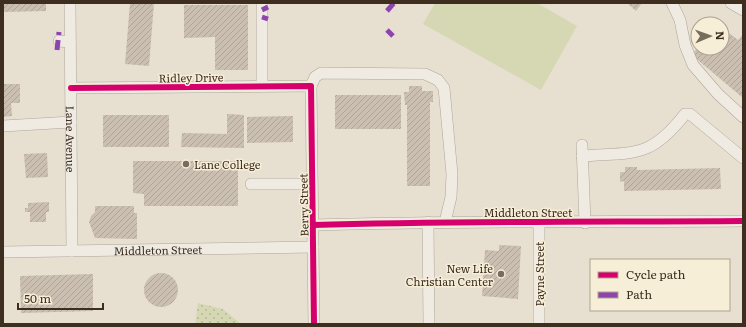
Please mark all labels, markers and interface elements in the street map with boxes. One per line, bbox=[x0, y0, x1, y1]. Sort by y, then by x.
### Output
north arrow bbox=[690, 16, 730, 56]
text: N bbox=[713, 31, 729, 41]
street label: Ridley Drive bbox=[158, 68, 224, 86]
street label: Lane Avenue bbox=[63, 106, 79, 173]
place label: Lane College bbox=[194, 156, 261, 172]
marker: Lane College bbox=[181, 159, 191, 169]
street label: Berry Street bbox=[294, 173, 312, 237]
street label: Middleton Street bbox=[484, 204, 573, 220]
street label: Middleton Street bbox=[113, 241, 203, 258]
street label: Payne Street bbox=[531, 241, 547, 306]
legend bbox=[590, 259, 730, 311]
place label: New Life Christian Center bbox=[406, 260, 494, 289]
text: Cycle path bbox=[626, 265, 686, 283]
marker: New Life Christian Center bbox=[496, 269, 506, 279]
scale bar bbox=[18, 285, 103, 311]
text: Path bbox=[626, 285, 652, 303]
text: 50 m bbox=[24, 289, 51, 307]

